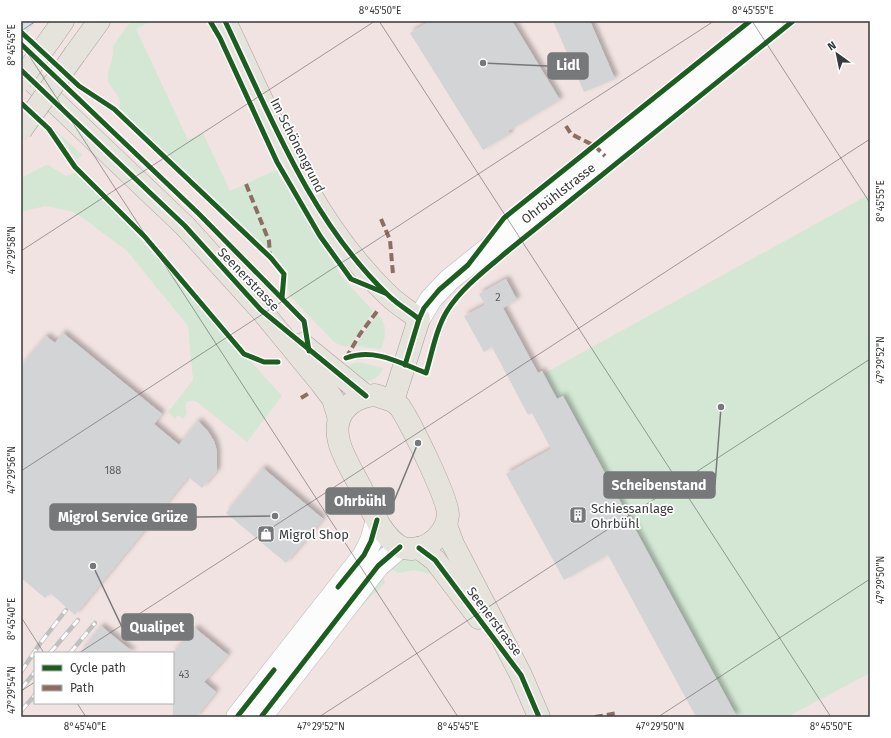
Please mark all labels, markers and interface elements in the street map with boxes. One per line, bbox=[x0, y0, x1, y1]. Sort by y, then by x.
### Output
text: 8°45'50"E bbox=[359, 5, 401, 17]
text: 8°45'55"E bbox=[732, 5, 774, 17]
text: 8°45'45"E bbox=[6, 24, 18, 66]
north arrow bbox=[817, 34, 857, 74]
text: N bbox=[825, 39, 838, 53]
callout: Lidl bbox=[548, 53, 588, 79]
text: Lidl bbox=[556, 57, 581, 74]
street label: Im Schönengrund bbox=[267, 95, 328, 195]
street label: Ohrbühlstrasse bbox=[518, 160, 598, 227]
text: 8°45'55"E bbox=[875, 180, 887, 222]
text: 47°29'58"N bbox=[6, 226, 18, 274]
street label: Seenerstrasse bbox=[215, 245, 283, 314]
house number: 2 bbox=[495, 291, 501, 304]
text: 47°29'52"N bbox=[875, 336, 887, 384]
text: 47°29'56"N bbox=[6, 446, 18, 494]
house number: 188 bbox=[105, 464, 121, 477]
callout: Scheibenstand bbox=[604, 472, 715, 498]
text: Scheibenstand bbox=[612, 477, 706, 494]
callout: Ohrbühl bbox=[326, 488, 394, 514]
text: Ohrbühl bbox=[334, 493, 387, 510]
place label: Schiessanlage Ohrbühl bbox=[591, 501, 674, 531]
callout: Migrol Service Grüze bbox=[50, 504, 196, 530]
building icon: Schiessanlage Ohrbühl bbox=[568, 505, 588, 525]
text: Migrol Service Grüze bbox=[58, 509, 188, 526]
shop icon: Migrol Shop bbox=[256, 524, 276, 544]
place label: Migrol Shop bbox=[279, 527, 349, 542]
text: 47°29'50"N bbox=[875, 556, 887, 604]
street label: Seenerstrasse bbox=[464, 584, 525, 659]
text: 8°45'40"E bbox=[6, 598, 18, 640]
callout: Qualipet bbox=[122, 614, 193, 640]
text: Qualipet bbox=[130, 619, 185, 636]
legend bbox=[34, 652, 174, 704]
text: Cycle path bbox=[70, 661, 126, 675]
text: 47°29'54"N bbox=[6, 666, 18, 714]
house number: 43 bbox=[178, 668, 190, 681]
text: Path bbox=[70, 681, 94, 695]
text: 8°45'40"E bbox=[64, 721, 106, 733]
text: 47°29'52"N bbox=[297, 721, 345, 733]
text: 8°45'45"E bbox=[437, 721, 479, 733]
text: 47°29'50"N bbox=[636, 721, 684, 733]
text: 8°45'50"E bbox=[810, 721, 852, 733]

